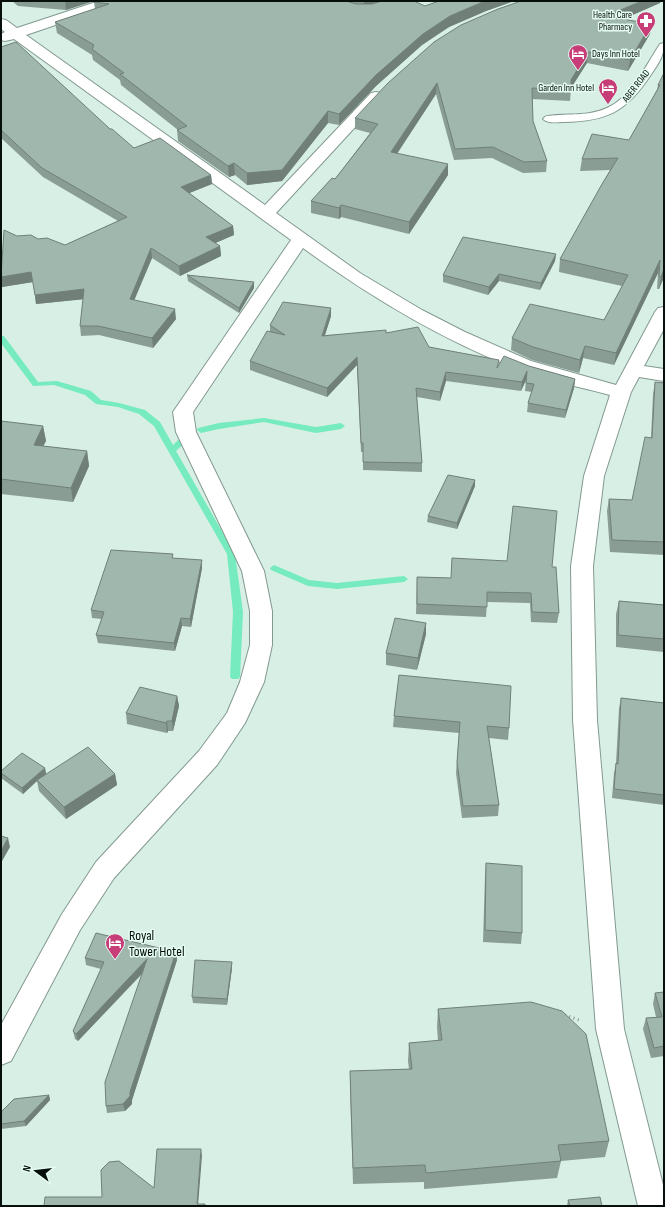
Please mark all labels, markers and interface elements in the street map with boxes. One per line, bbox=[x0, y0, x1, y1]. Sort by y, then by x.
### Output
place label: Health Care Pharmacy bbox=[593, 9, 632, 33]
pharmacy icon: Health Care Pharmacy bbox=[635, 10, 657, 38]
hotel icon: Days Inn Hotel bbox=[567, 43, 589, 71]
place label: Days Inn Hotel bbox=[592, 48, 640, 60]
street label: ABER ROAD bbox=[619, 67, 652, 105]
hotel icon: Garden Inn Hotel bbox=[597, 77, 619, 105]
place label: Garden Inn Hotel bbox=[538, 82, 594, 94]
place label: Royal Tower Hotel bbox=[129, 927, 185, 960]
hotel icon: Royal Tower Hotel bbox=[104, 932, 126, 960]
north arrow bbox=[16, 1151, 56, 1191]
text: N bbox=[20, 1164, 34, 1173]

